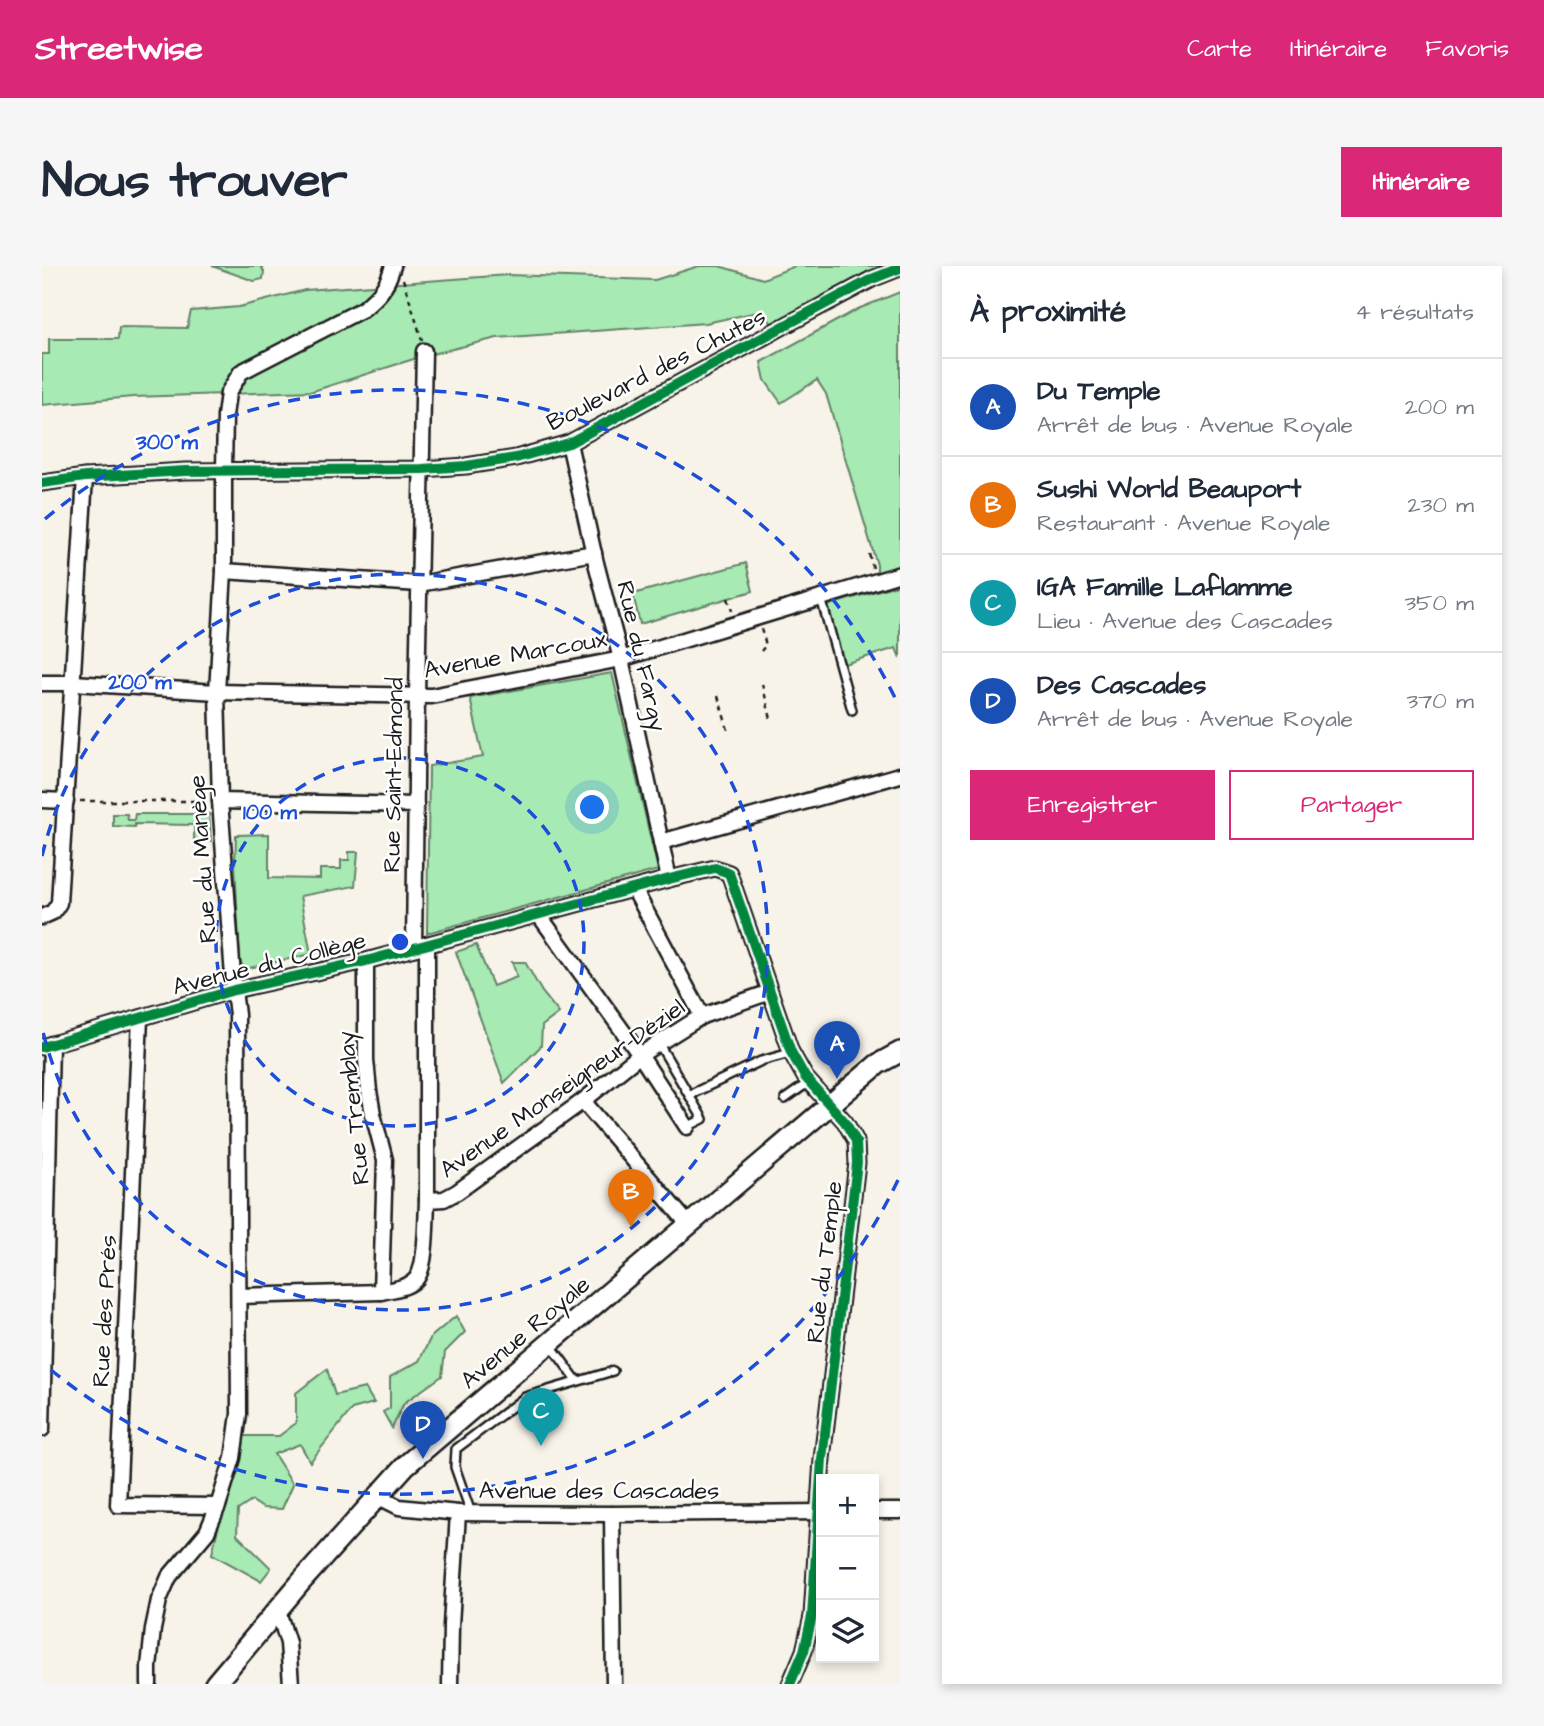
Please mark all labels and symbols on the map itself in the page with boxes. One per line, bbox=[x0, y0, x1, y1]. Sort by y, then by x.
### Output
street label: Boulevard des Chutes bbox=[541, 300, 772, 440]
text: 300 m bbox=[135, 428, 199, 457]
street label: Rue du Fargy bbox=[606, 578, 675, 735]
street label: Avenue Marcoux bbox=[421, 622, 610, 688]
text: 200 m bbox=[107, 668, 172, 697]
street label: Rue Saint-Edmond bbox=[375, 677, 413, 873]
street label: Rue du Manège bbox=[180, 774, 227, 944]
your location bbox=[575, 790, 609, 824]
text: 100 m bbox=[243, 798, 298, 827]
street label: Avenue du Collège bbox=[169, 924, 370, 1005]
centre of rings bbox=[388, 930, 412, 954]
street label: Avenue Monseigneur-Déziel bbox=[433, 991, 693, 1187]
pin: A bbox=[814, 1021, 860, 1079]
street label: Rue Tremblay bbox=[329, 1029, 380, 1186]
pin: B bbox=[608, 1169, 654, 1227]
street label: Rue du Temple bbox=[798, 1179, 852, 1345]
street label: Rue des Prés bbox=[84, 1234, 126, 1388]
street label: Avenue Royale bbox=[453, 1268, 599, 1398]
pin: C bbox=[518, 1388, 564, 1446]
pin: D bbox=[400, 1401, 446, 1459]
street label: Avenue des Cascades bbox=[479, 1474, 719, 1508]

